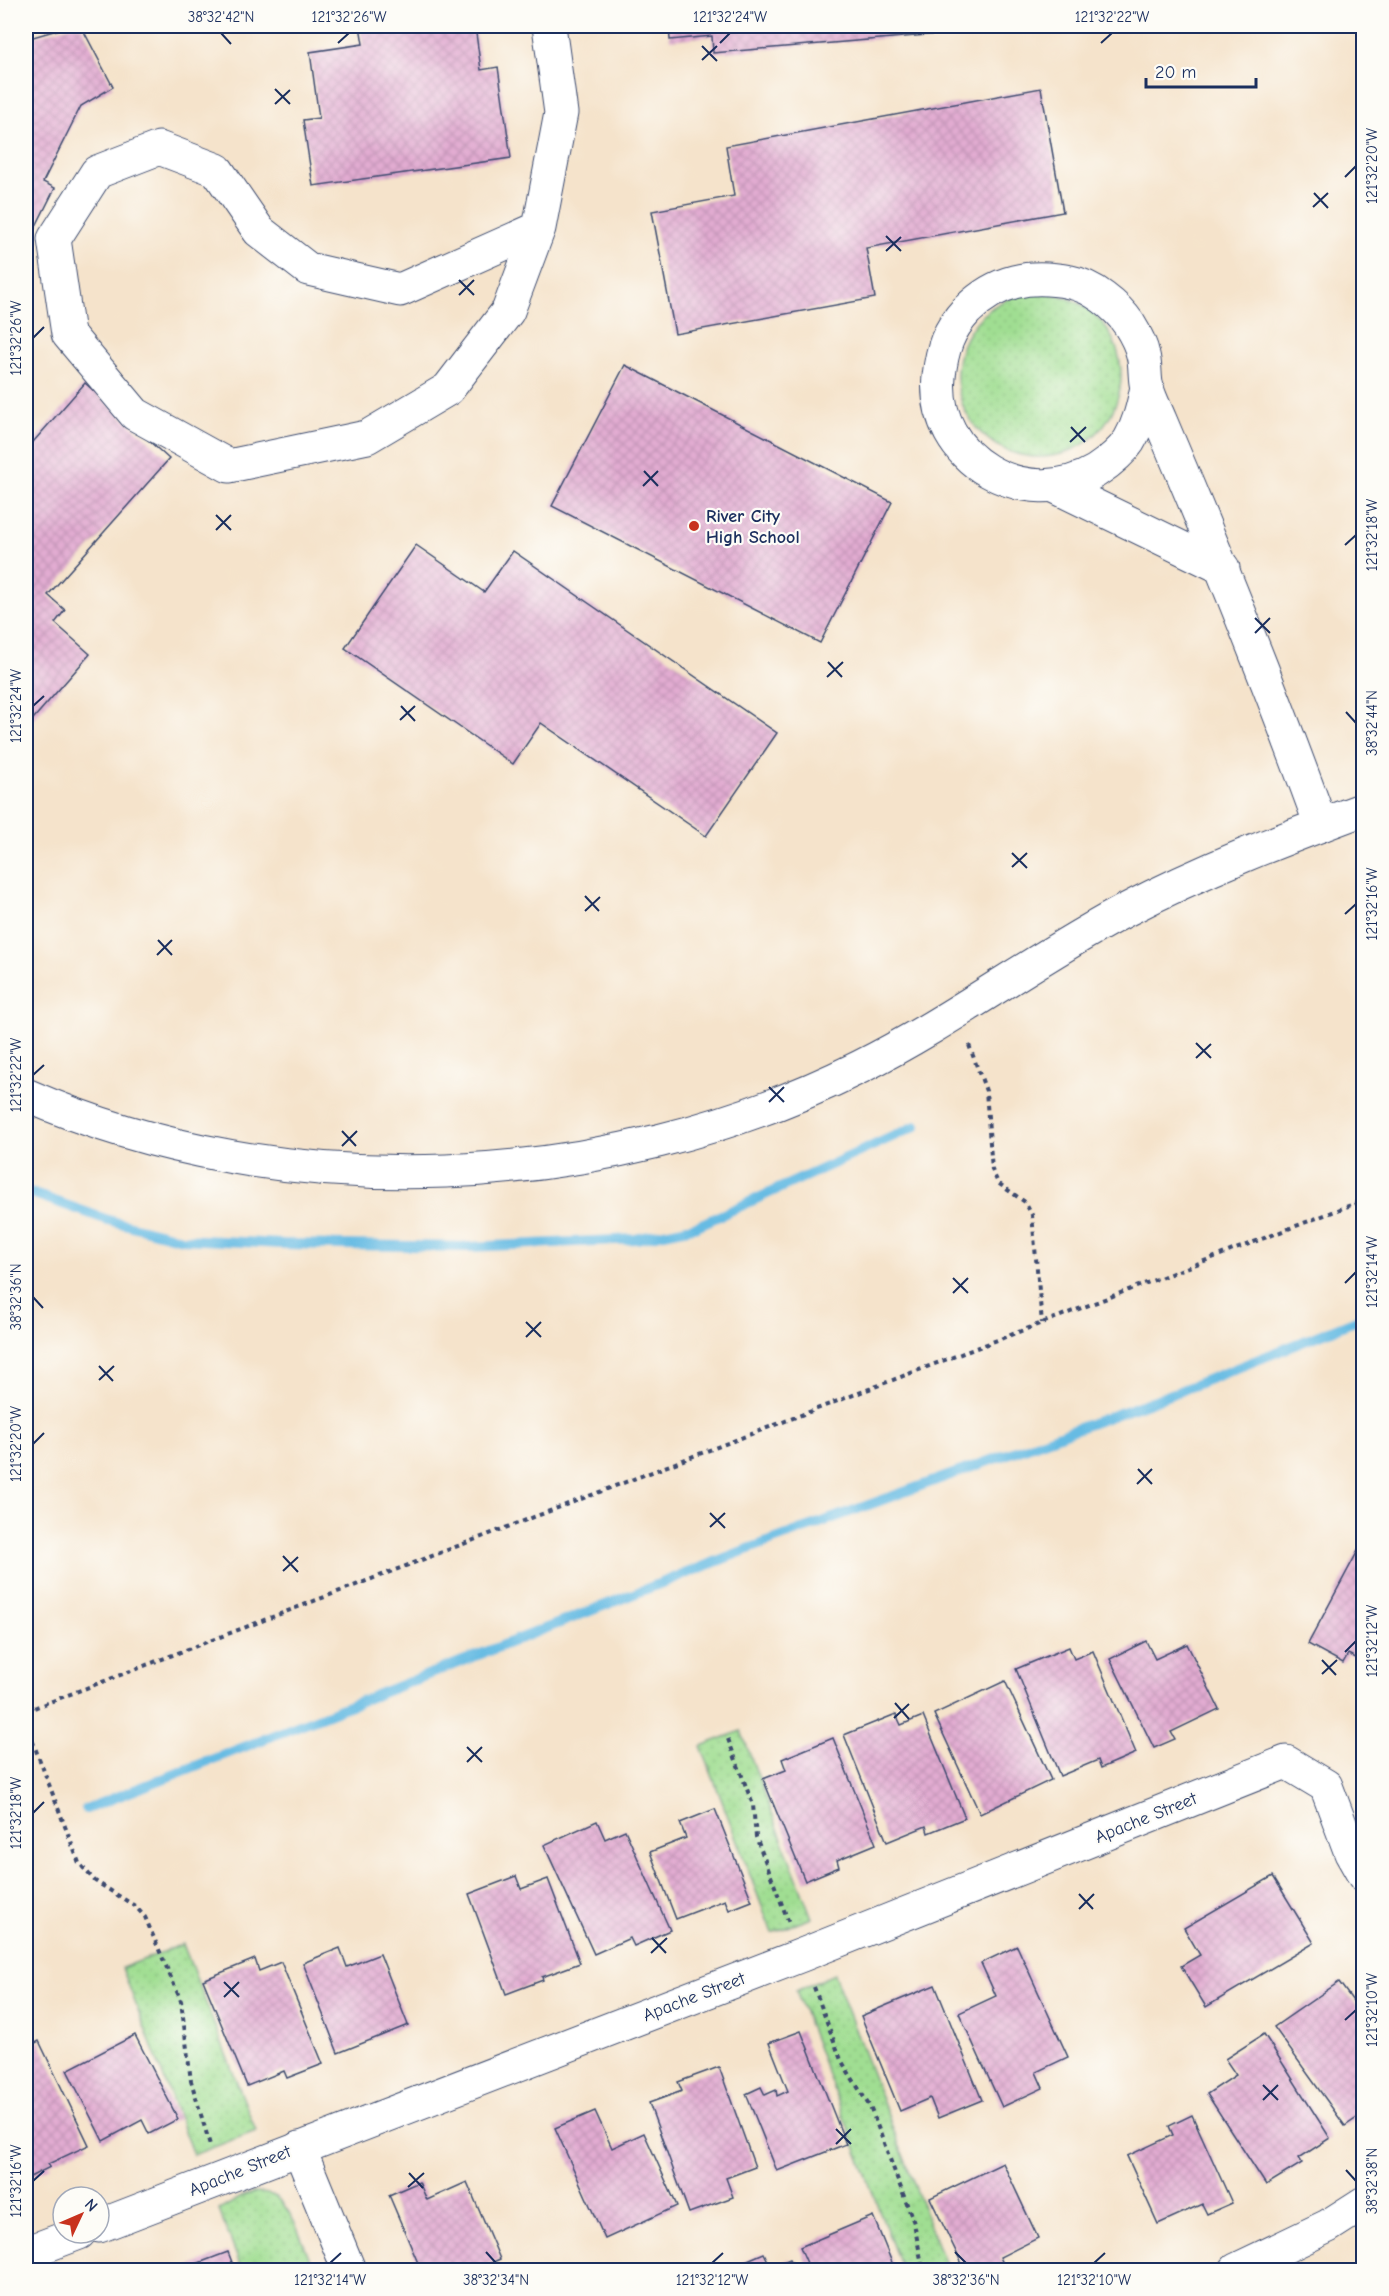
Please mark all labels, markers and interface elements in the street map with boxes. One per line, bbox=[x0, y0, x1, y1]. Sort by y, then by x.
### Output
text: 38°32'42"N bbox=[188, 8, 254, 26]
text: 121°32'26"W bbox=[312, 8, 386, 26]
text: 121°32'24"W bbox=[693, 8, 767, 26]
text: 121°32'22"W bbox=[1075, 8, 1149, 26]
scale bar bbox=[1146, 51, 1256, 89]
text: 20 m bbox=[1155, 62, 1196, 83]
text: 121°32'20"W bbox=[1363, 128, 1381, 204]
text: 121°32'26"W bbox=[7, 301, 25, 375]
text: 121°32'18"W bbox=[1363, 499, 1381, 571]
place label: River City High School bbox=[706, 506, 800, 548]
marker: River City High School bbox=[687, 519, 701, 533]
text: 121°32'24"W bbox=[7, 669, 25, 743]
text: 38°32'44"N bbox=[1363, 690, 1381, 756]
text: 121°32'16"W bbox=[1363, 867, 1381, 941]
text: 121°32'22"W bbox=[7, 1038, 25, 1112]
text: 121°32'14"W bbox=[1363, 1236, 1381, 1308]
text: 38°32'36"N bbox=[7, 1263, 25, 1331]
text: 121°32'20"W bbox=[7, 1406, 25, 1482]
text: 121°32'12"W bbox=[1363, 1605, 1381, 1677]
text: 121°32'18"W bbox=[7, 1777, 25, 1849]
street label: Apache Street bbox=[1092, 1788, 1201, 1848]
street label: Apache Street bbox=[640, 1968, 749, 2026]
text: 121°32'10"W bbox=[1363, 1973, 1381, 2047]
street label: Apache Street bbox=[186, 2141, 295, 2201]
text: 121°32'16"W bbox=[7, 2144, 25, 2218]
text: 38°32'38"N bbox=[1363, 2148, 1381, 2214]
north arrow bbox=[51, 2185, 111, 2245]
text: N bbox=[81, 2195, 101, 2215]
text: 121°32'14"W bbox=[294, 2271, 366, 2289]
text: 38°32'34"N bbox=[463, 2271, 529, 2289]
text: 121°32'12"W bbox=[676, 2271, 748, 2289]
text: 38°32'36"N bbox=[932, 2271, 1000, 2289]
text: 121°32'10"W bbox=[1057, 2271, 1131, 2289]

